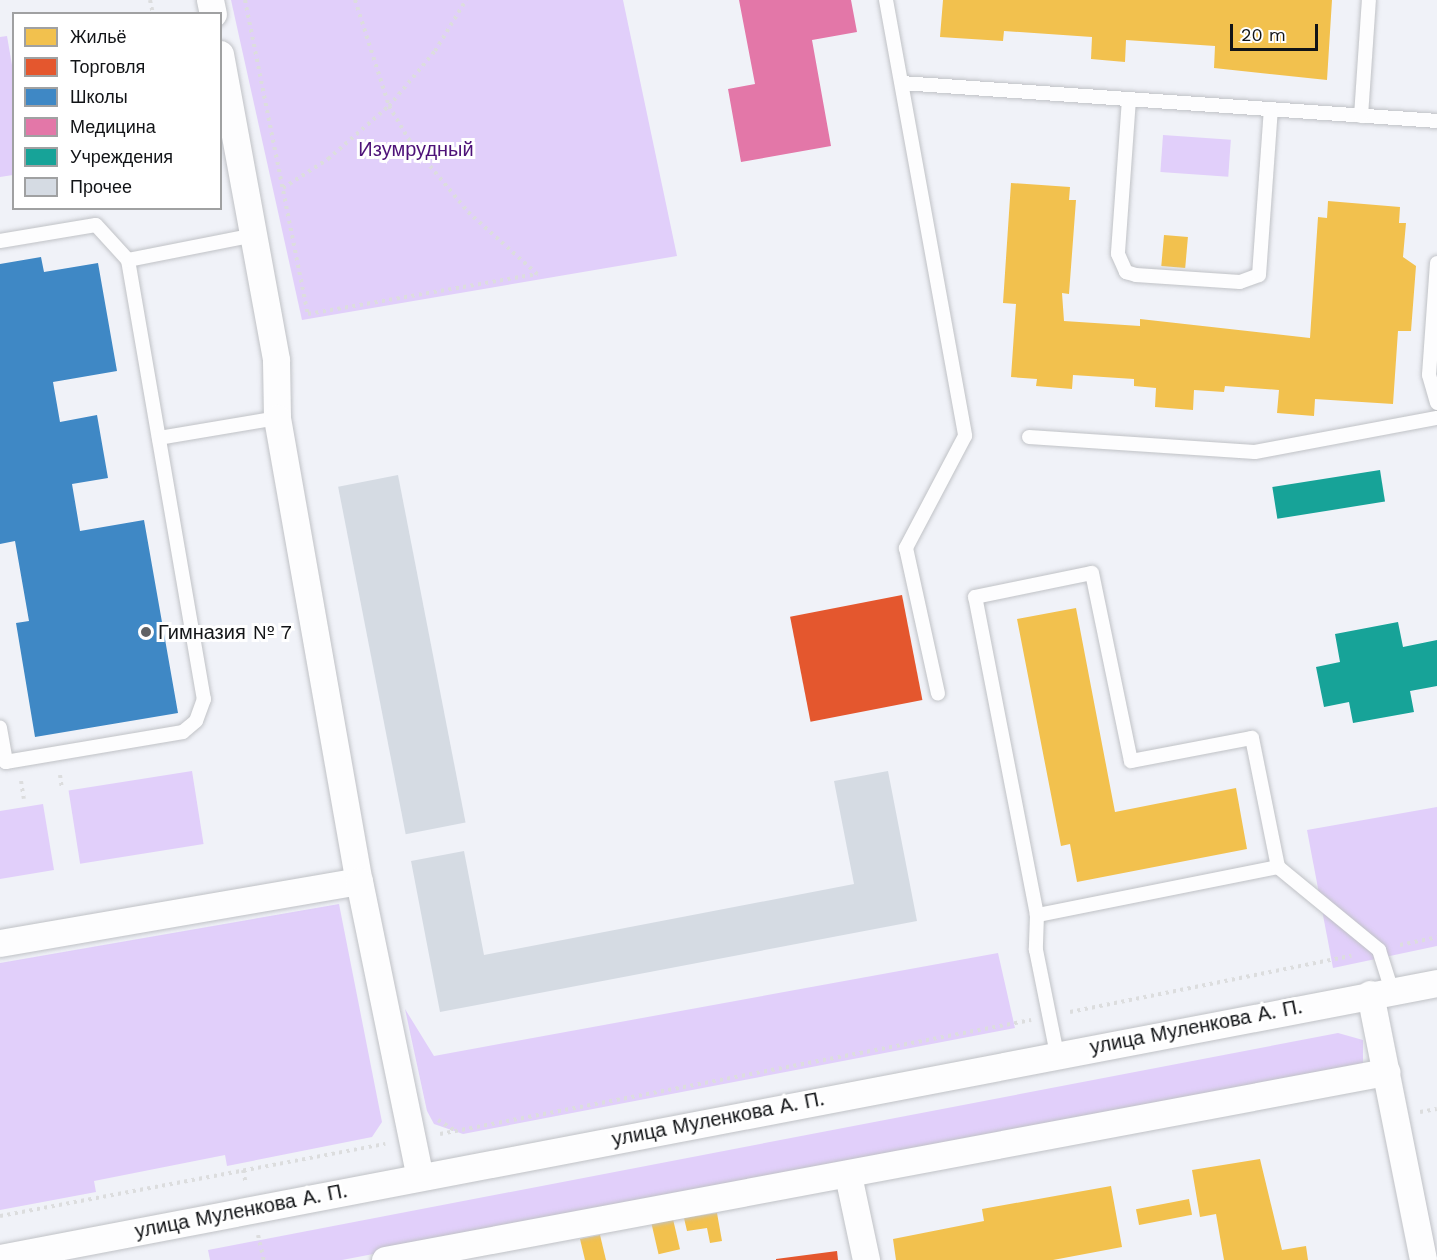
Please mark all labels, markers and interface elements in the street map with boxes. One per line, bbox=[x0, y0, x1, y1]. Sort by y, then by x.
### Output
legend bbox=[12, 12, 222, 210]
scale bar bbox=[1233, 12, 1322, 50]
text: 20 m bbox=[1241, 24, 1286, 45]
text: Жильё bbox=[70, 26, 127, 47]
text: Торговля bbox=[70, 56, 145, 77]
text: Школы bbox=[70, 86, 128, 107]
text: Медицина bbox=[70, 116, 156, 137]
park label: Изумрудный bbox=[358, 137, 474, 161]
text: Учреждения bbox=[70, 146, 173, 167]
text: Прочее bbox=[70, 176, 132, 197]
place label: Гимназия № 7 bbox=[158, 620, 292, 644]
marker: Гимназия № 7 bbox=[139, 625, 153, 639]
street label: улица Муленкова А. П. bbox=[1088, 995, 1304, 1059]
street label: улица Муленкова А. П. bbox=[610, 1087, 826, 1151]
street label: улица Муленкова А. П. bbox=[133, 1179, 349, 1243]

